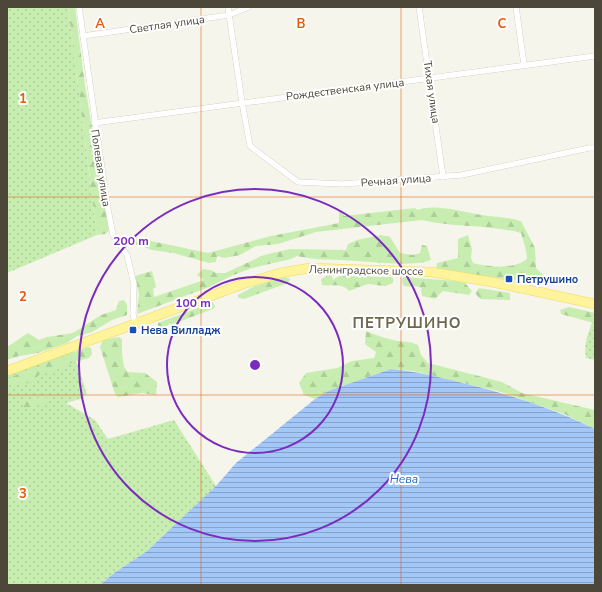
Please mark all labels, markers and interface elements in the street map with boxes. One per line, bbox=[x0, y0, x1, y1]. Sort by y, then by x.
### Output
street label: Светлая улица bbox=[128, 12, 206, 37]
text: A bbox=[95, 15, 105, 33]
text: B bbox=[297, 15, 306, 33]
text: C bbox=[498, 15, 507, 33]
street label: Тихая улица bbox=[420, 60, 443, 125]
street label: Рождественская улица bbox=[285, 75, 405, 104]
text: 1 bbox=[19, 90, 27, 108]
street label: Полевая улица bbox=[87, 128, 114, 208]
street label: Речная улица bbox=[360, 171, 432, 190]
text: 200 m bbox=[113, 233, 149, 249]
street label: Ленинградское шоссе bbox=[309, 262, 423, 279]
place label: Петрушино bbox=[517, 272, 578, 287]
marker: Петрушино bbox=[504, 274, 514, 284]
text: 2 bbox=[19, 288, 27, 306]
text: 100 m bbox=[175, 295, 211, 311]
district label: ПЕТРУШИНО bbox=[352, 313, 462, 333]
place label: Нева Вилладж bbox=[141, 323, 221, 338]
marker: Нева Вилладж bbox=[128, 325, 138, 335]
centre of rings bbox=[248, 358, 262, 372]
water label: Нева bbox=[390, 471, 418, 487]
text: 3 bbox=[19, 485, 27, 503]

